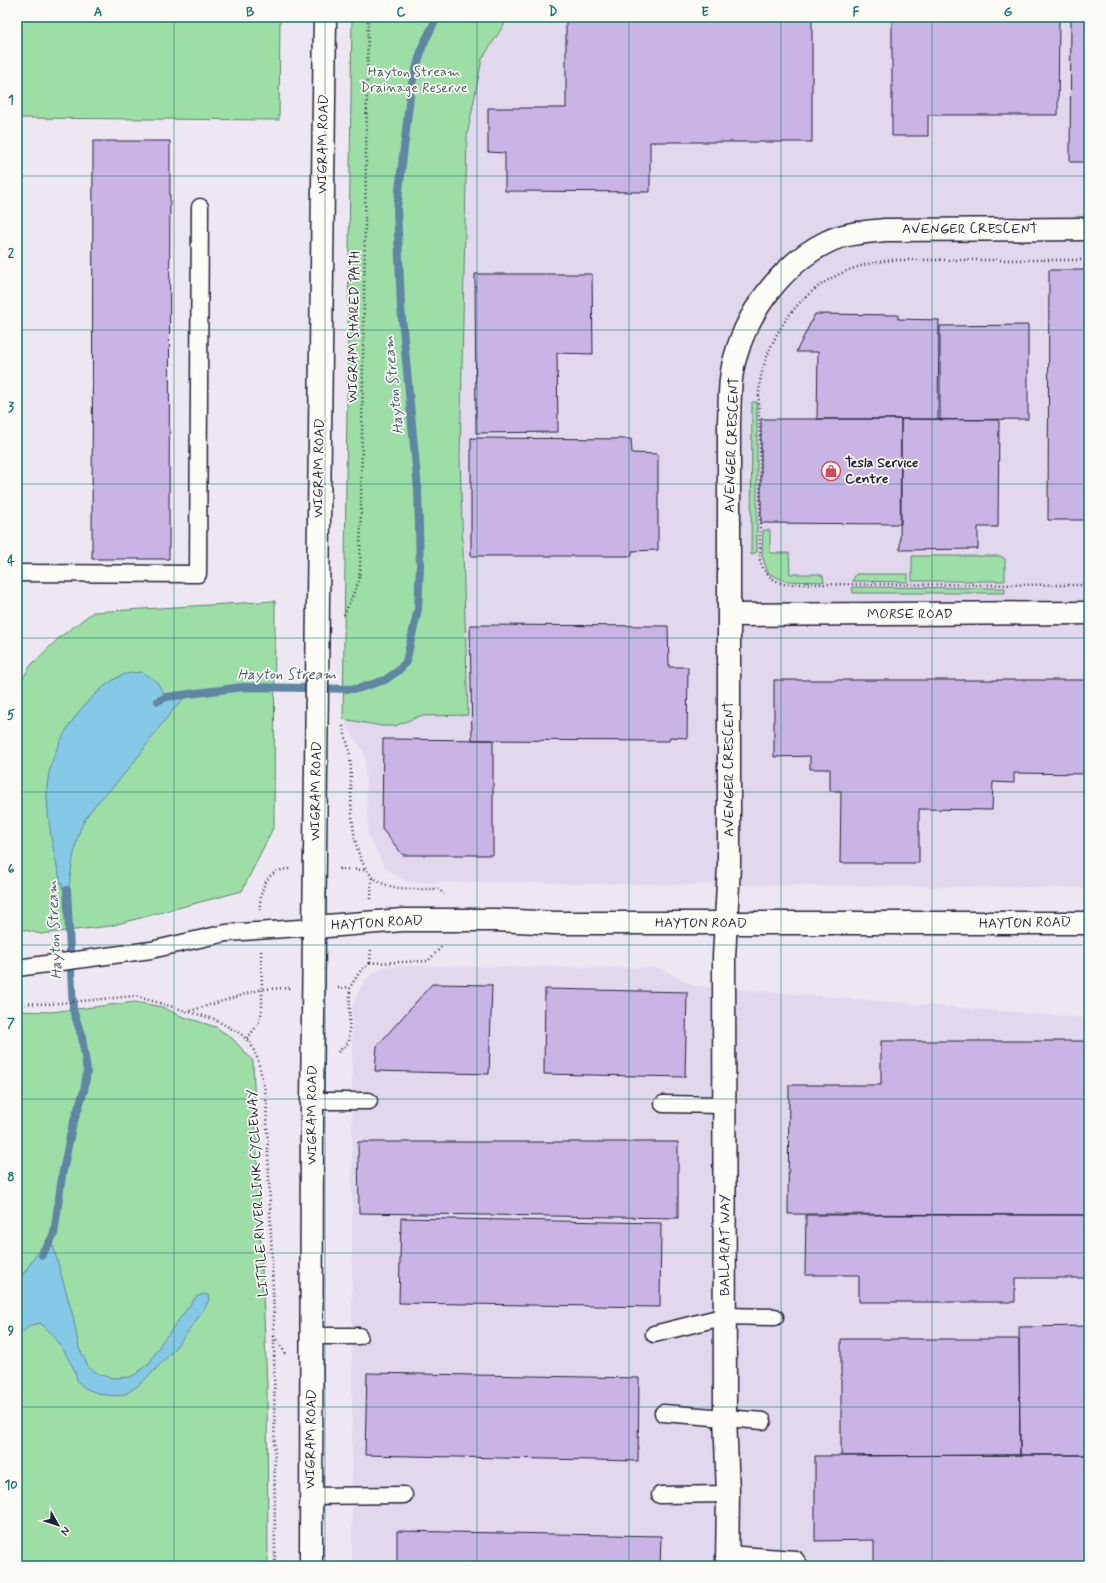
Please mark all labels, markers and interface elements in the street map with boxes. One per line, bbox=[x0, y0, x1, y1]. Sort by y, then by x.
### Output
text: A bbox=[94, 4, 102, 21]
text: B bbox=[246, 4, 255, 21]
text: C bbox=[396, 4, 406, 21]
text: D bbox=[549, 4, 558, 21]
text: E bbox=[701, 4, 709, 21]
text: F bbox=[853, 4, 860, 21]
text: G bbox=[1004, 4, 1013, 21]
park label: Hayton Stream Drainage Reserve bbox=[360, 63, 468, 97]
text: 1 bbox=[8, 92, 14, 109]
street label: WIGRAM ROAD bbox=[313, 94, 333, 194]
street label: AVENGER CRESCENT bbox=[902, 220, 1038, 238]
text: 2 bbox=[8, 245, 15, 262]
street label: WIGRAM SHARED PATH bbox=[344, 251, 364, 403]
water label: Hayton Stream bbox=[379, 335, 409, 435]
street label: AVENGER CRESCENT bbox=[721, 377, 743, 513]
text: 3 bbox=[8, 399, 14, 416]
street label: WIGRAM ROAD bbox=[309, 418, 329, 518]
place label: Tesla Service Centre bbox=[845, 454, 918, 488]
shop icon: Tesla Service Centre bbox=[820, 460, 842, 482]
text: 4 bbox=[7, 553, 15, 570]
street label: MORSE ROAD bbox=[867, 605, 953, 623]
water label: Hayton Stream bbox=[237, 665, 337, 685]
street label: AVENGER CRESCENT bbox=[720, 701, 738, 837]
text: 5 bbox=[7, 707, 15, 724]
street label: WIGRAM ROAD bbox=[306, 741, 326, 841]
text: 6 bbox=[8, 861, 15, 878]
water label: Hayton Stream bbox=[42, 880, 68, 980]
street label: HAYTON ROAD bbox=[330, 912, 424, 934]
street label: HAYTON ROAD bbox=[979, 913, 1071, 933]
street label: HAYTON ROAD bbox=[655, 914, 747, 932]
text: 7 bbox=[7, 1015, 15, 1032]
street label: WIGRAM ROAD bbox=[303, 1065, 321, 1165]
street label: LITTLE RIVER LINK CYCLEWAY bbox=[244, 1089, 272, 1297]
text: 8 bbox=[7, 1169, 15, 1186]
street label: BALLARAT WAY bbox=[716, 1194, 734, 1296]
text: 9 bbox=[8, 1323, 15, 1340]
street label: WIGRAM ROAD bbox=[301, 1389, 321, 1489]
text: 10 bbox=[4, 1477, 18, 1494]
north arrow bbox=[38, 1505, 78, 1545]
text: N bbox=[57, 1523, 73, 1538]

